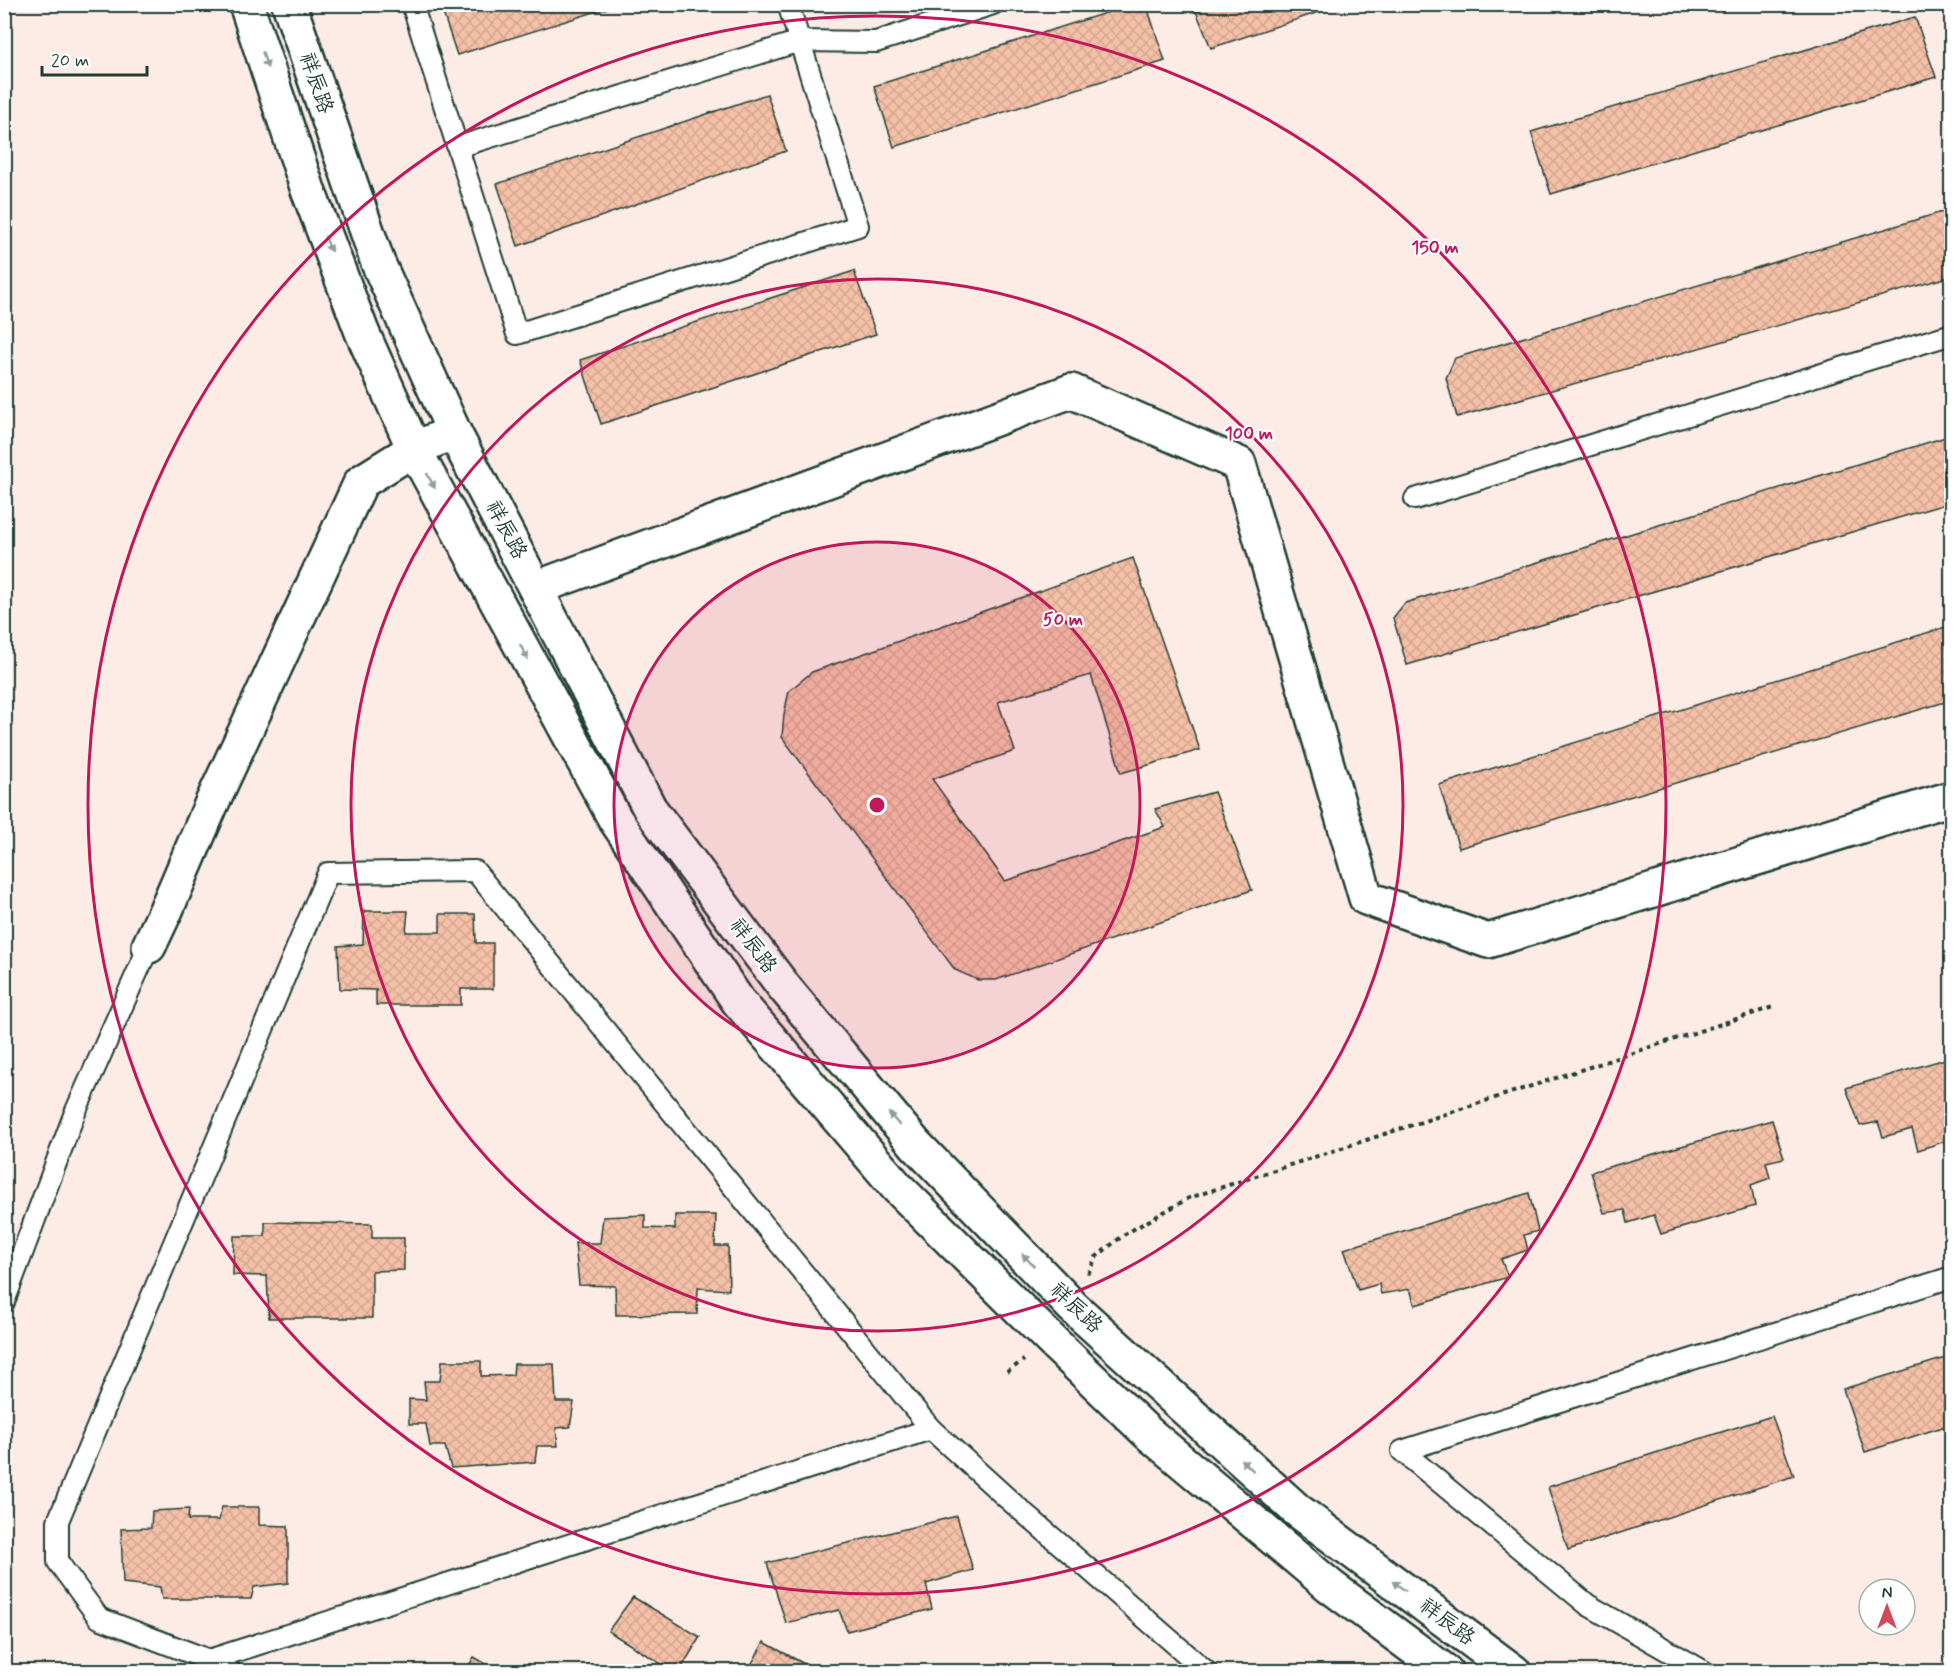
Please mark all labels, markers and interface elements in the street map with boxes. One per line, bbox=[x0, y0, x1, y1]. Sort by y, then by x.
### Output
scale bar bbox=[42, 39, 147, 77]
text: 20 m bbox=[51, 49, 89, 73]
street label: 祥辰路 bbox=[293, 49, 339, 117]
one-way arrow bbox=[260, 51, 270, 69]
one-way arrow bbox=[324, 235, 334, 253]
text: 150 m bbox=[1411, 236, 1459, 260]
text: 100 m bbox=[1225, 422, 1273, 446]
one-way arrow bbox=[426, 472, 436, 489]
street label: 祥辰路 bbox=[479, 496, 533, 564]
text: 50 m bbox=[1043, 608, 1083, 632]
one-way arrow bbox=[519, 644, 529, 661]
centre of rings bbox=[867, 795, 887, 815]
street label: 祥辰路 bbox=[723, 912, 783, 980]
one-way arrow bbox=[888, 1112, 901, 1127]
one-way arrow bbox=[1021, 1253, 1035, 1268]
street label: 祥辰路 bbox=[1044, 1276, 1108, 1340]
one-way arrow bbox=[1240, 1459, 1255, 1472]
north arrow bbox=[1857, 1577, 1917, 1637]
one-way arrow bbox=[1392, 1581, 1407, 1593]
text: N bbox=[1882, 1583, 1892, 1604]
street label: 祥辰路 bbox=[1413, 1592, 1481, 1652]

